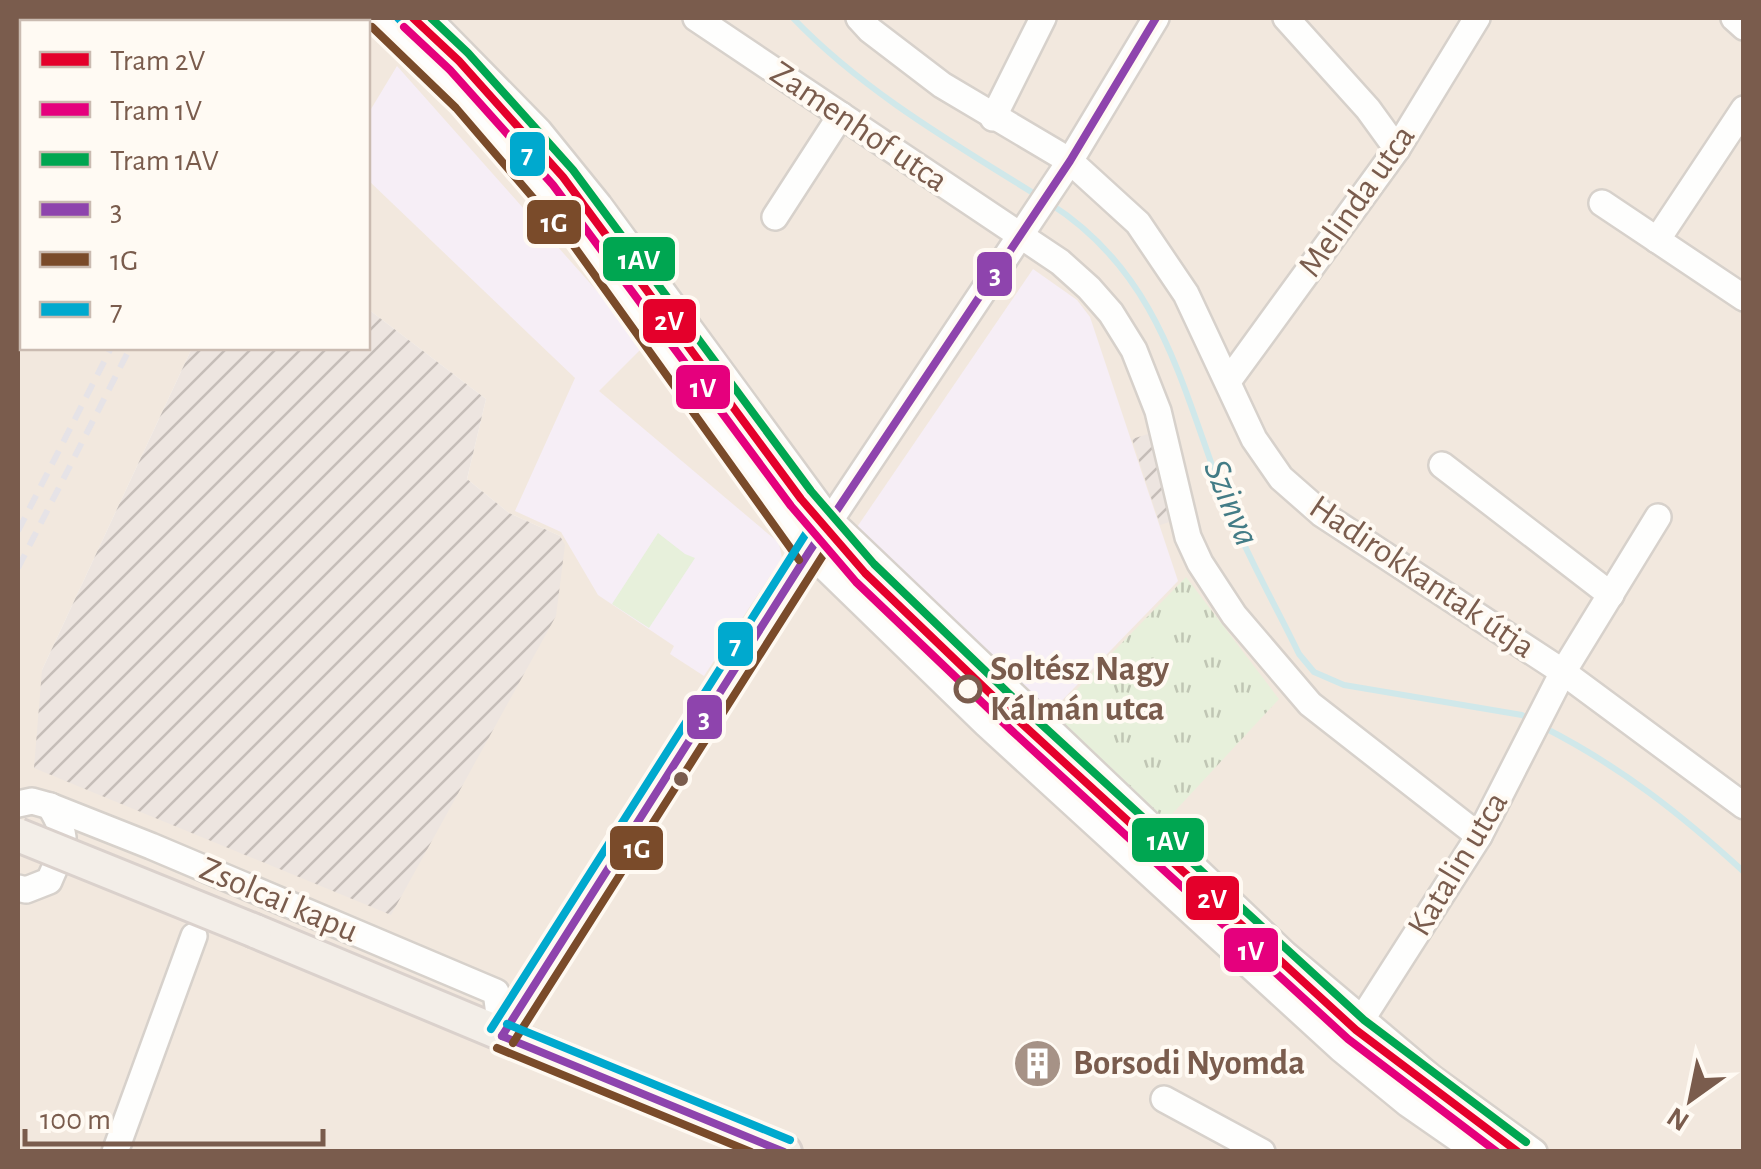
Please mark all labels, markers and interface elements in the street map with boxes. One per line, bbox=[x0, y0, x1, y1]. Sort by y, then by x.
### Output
legend bbox=[20, 20, 370, 350]
text: Tram 2V bbox=[110, 46, 205, 76]
street label: Zamenhof utca bbox=[764, 55, 954, 199]
text: Tram 1V bbox=[110, 96, 202, 126]
street label: Melinda utca bbox=[1292, 119, 1422, 283]
line badge: 7 bbox=[508, 130, 547, 178]
text: 7 bbox=[521, 141, 533, 169]
text: Tram 1AV bbox=[110, 146, 219, 176]
text: 3 bbox=[110, 196, 122, 226]
line badge: 1G bbox=[525, 198, 583, 246]
text: 1G bbox=[541, 210, 567, 238]
line badge: 1AV bbox=[601, 235, 677, 283]
text: 1G bbox=[110, 246, 138, 276]
text: 1AV bbox=[618, 247, 661, 275]
line badge: 3 bbox=[975, 250, 1014, 298]
text: 3 bbox=[989, 261, 1001, 289]
text: 7 bbox=[110, 296, 123, 326]
line badge: 2V bbox=[641, 297, 698, 345]
text: 2V bbox=[654, 308, 684, 336]
line badge: 1V bbox=[674, 363, 732, 411]
text: 1V bbox=[690, 375, 717, 403]
water label: Szinva bbox=[1196, 454, 1266, 552]
street label: Hadirokkantak útja bbox=[1303, 489, 1541, 665]
line badge: 7 bbox=[716, 620, 755, 668]
text: 7 bbox=[729, 632, 741, 660]
place label: Soltész Nagy Kálmán utca bbox=[990, 652, 1169, 727]
marker: Soltész Nagy Kálmán utca bbox=[955, 676, 981, 702]
line badge: 3 bbox=[685, 693, 724, 741]
text: 3 bbox=[698, 705, 710, 733]
unlabelled marker bbox=[671, 769, 691, 789]
street label: Katalin utca bbox=[1402, 786, 1514, 942]
line badge: 1AV bbox=[1130, 816, 1206, 864]
line badge: 1G bbox=[608, 824, 665, 872]
text: 1AV bbox=[1147, 828, 1190, 856]
text: 1G bbox=[624, 836, 650, 864]
street label: Zsolcai kapu bbox=[195, 851, 363, 949]
line badge: 2V bbox=[1184, 874, 1241, 922]
text: 2V bbox=[1197, 886, 1227, 914]
line badge: 1V bbox=[1222, 926, 1280, 974]
text: 1V bbox=[1238, 938, 1265, 966]
building icon: Borsodi Nyomda bbox=[1012, 1037, 1064, 1089]
place label: Borsodi Nyomda bbox=[1073, 1046, 1305, 1081]
north arrow bbox=[1641, 1049, 1741, 1149]
scale bar bbox=[25, 1084, 322, 1146]
text: N bbox=[1663, 1101, 1694, 1135]
text: 100 m bbox=[40, 1105, 111, 1135]

